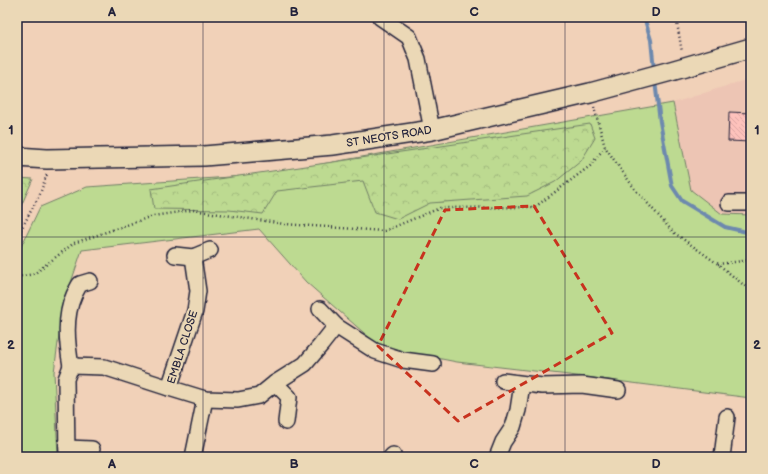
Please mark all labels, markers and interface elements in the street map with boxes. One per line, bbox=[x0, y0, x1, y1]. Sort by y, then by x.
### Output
text: A bbox=[107, 4, 116, 20]
text: B bbox=[289, 4, 299, 20]
text: C bbox=[469, 4, 479, 20]
text: D bbox=[651, 4, 661, 20]
text: 1 bbox=[8, 122, 14, 138]
text: 1 bbox=[754, 122, 760, 138]
street label: ST NEOTS ROAD bbox=[346, 123, 433, 150]
street label: EMBLA CLOSE bbox=[164, 309, 200, 385]
text: 2 bbox=[7, 337, 15, 353]
text: 2 bbox=[753, 337, 761, 353]
text: A bbox=[107, 456, 116, 472]
text: B bbox=[289, 456, 299, 472]
text: C bbox=[469, 456, 479, 472]
text: D bbox=[651, 456, 661, 472]

